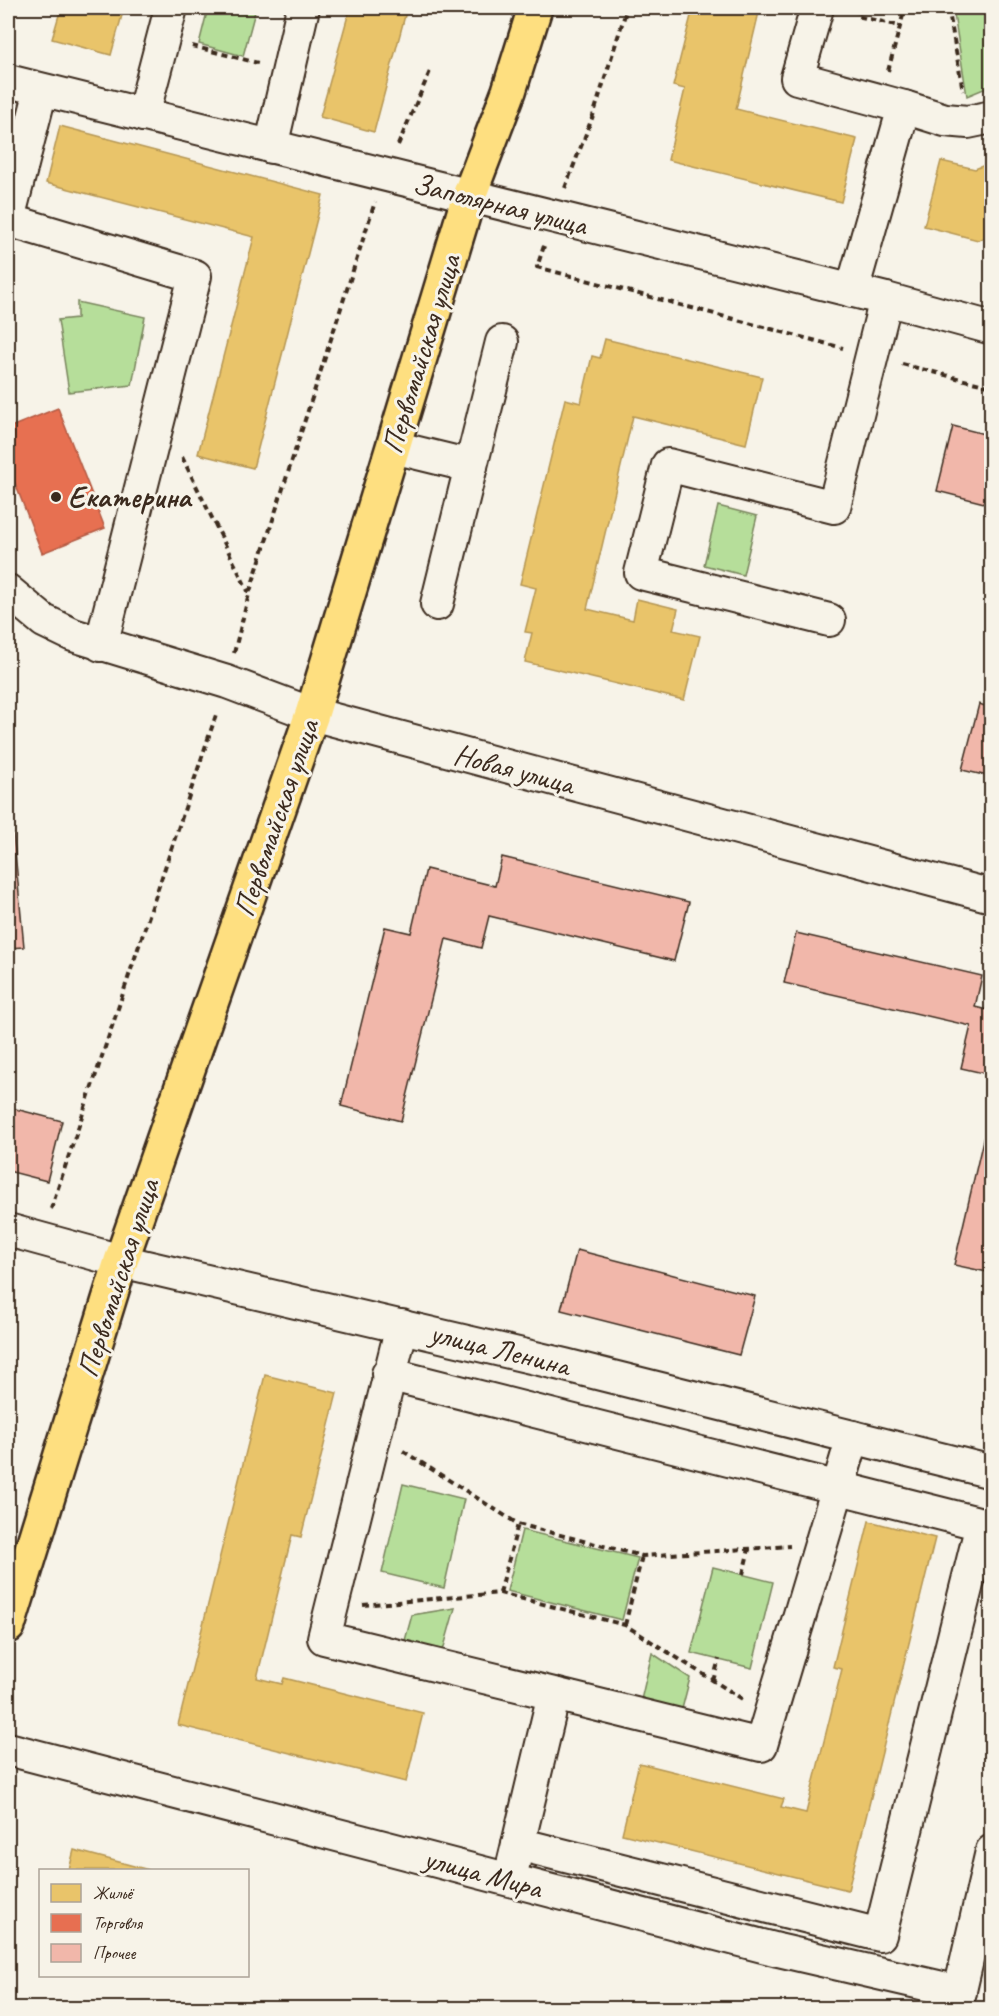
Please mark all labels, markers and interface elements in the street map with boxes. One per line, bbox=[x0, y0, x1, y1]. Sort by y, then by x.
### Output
street label: Заполярная улица bbox=[409, 164, 593, 244]
street label: Первомайская улица bbox=[373, 248, 470, 458]
place label: Екатерина bbox=[68, 478, 193, 516]
marker: Екатерина bbox=[49, 490, 63, 504]
street label: Первомайская улица bbox=[225, 713, 328, 921]
street label: Новая улица bbox=[450, 735, 581, 804]
street label: Первомайская улица bbox=[68, 1172, 168, 1382]
street label: улица Ленина bbox=[424, 1313, 576, 1385]
street label: улица Мира bbox=[418, 1839, 548, 1907]
legend bbox=[39, 1869, 249, 1977]
text: Жильё bbox=[93, 1882, 135, 1904]
text: Торговля bbox=[93, 1912, 144, 1934]
text: Прочее bbox=[93, 1942, 136, 1964]

